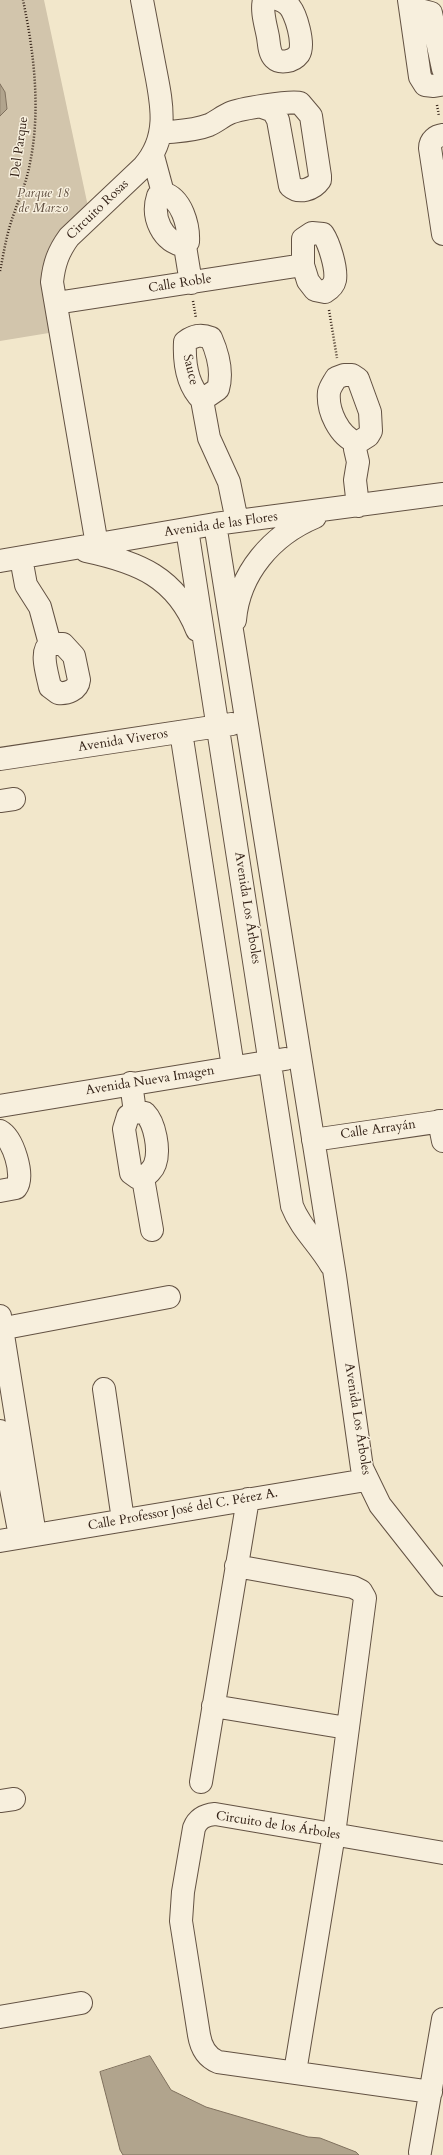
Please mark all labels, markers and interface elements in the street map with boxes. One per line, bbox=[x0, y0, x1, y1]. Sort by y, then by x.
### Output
street label: Del Parque bbox=[8, 116, 32, 178]
street label: Circuito Rosas bbox=[64, 177, 132, 243]
park label: Parque 18 de Marzo bbox=[17, 186, 69, 217]
street label: Calle Roble bbox=[147, 271, 213, 297]
street label: Sauce bbox=[179, 353, 201, 387]
street label: Avenida de las Flores bbox=[163, 509, 279, 541]
street label: Avenida Viveros bbox=[77, 726, 169, 756]
street label: Avenida Los Árboles bbox=[230, 851, 264, 965]
street label: Avenida Nueva Imagen bbox=[84, 1063, 216, 1099]
street label: Calle Arrayán bbox=[339, 1117, 417, 1143]
street label: Avenida Los Árboles bbox=[340, 1362, 374, 1476]
street label: Calle Professor José del C. Pérez A. bbox=[87, 1486, 279, 1534]
street label: Circuito de los Árboles bbox=[215, 1808, 341, 1844]

